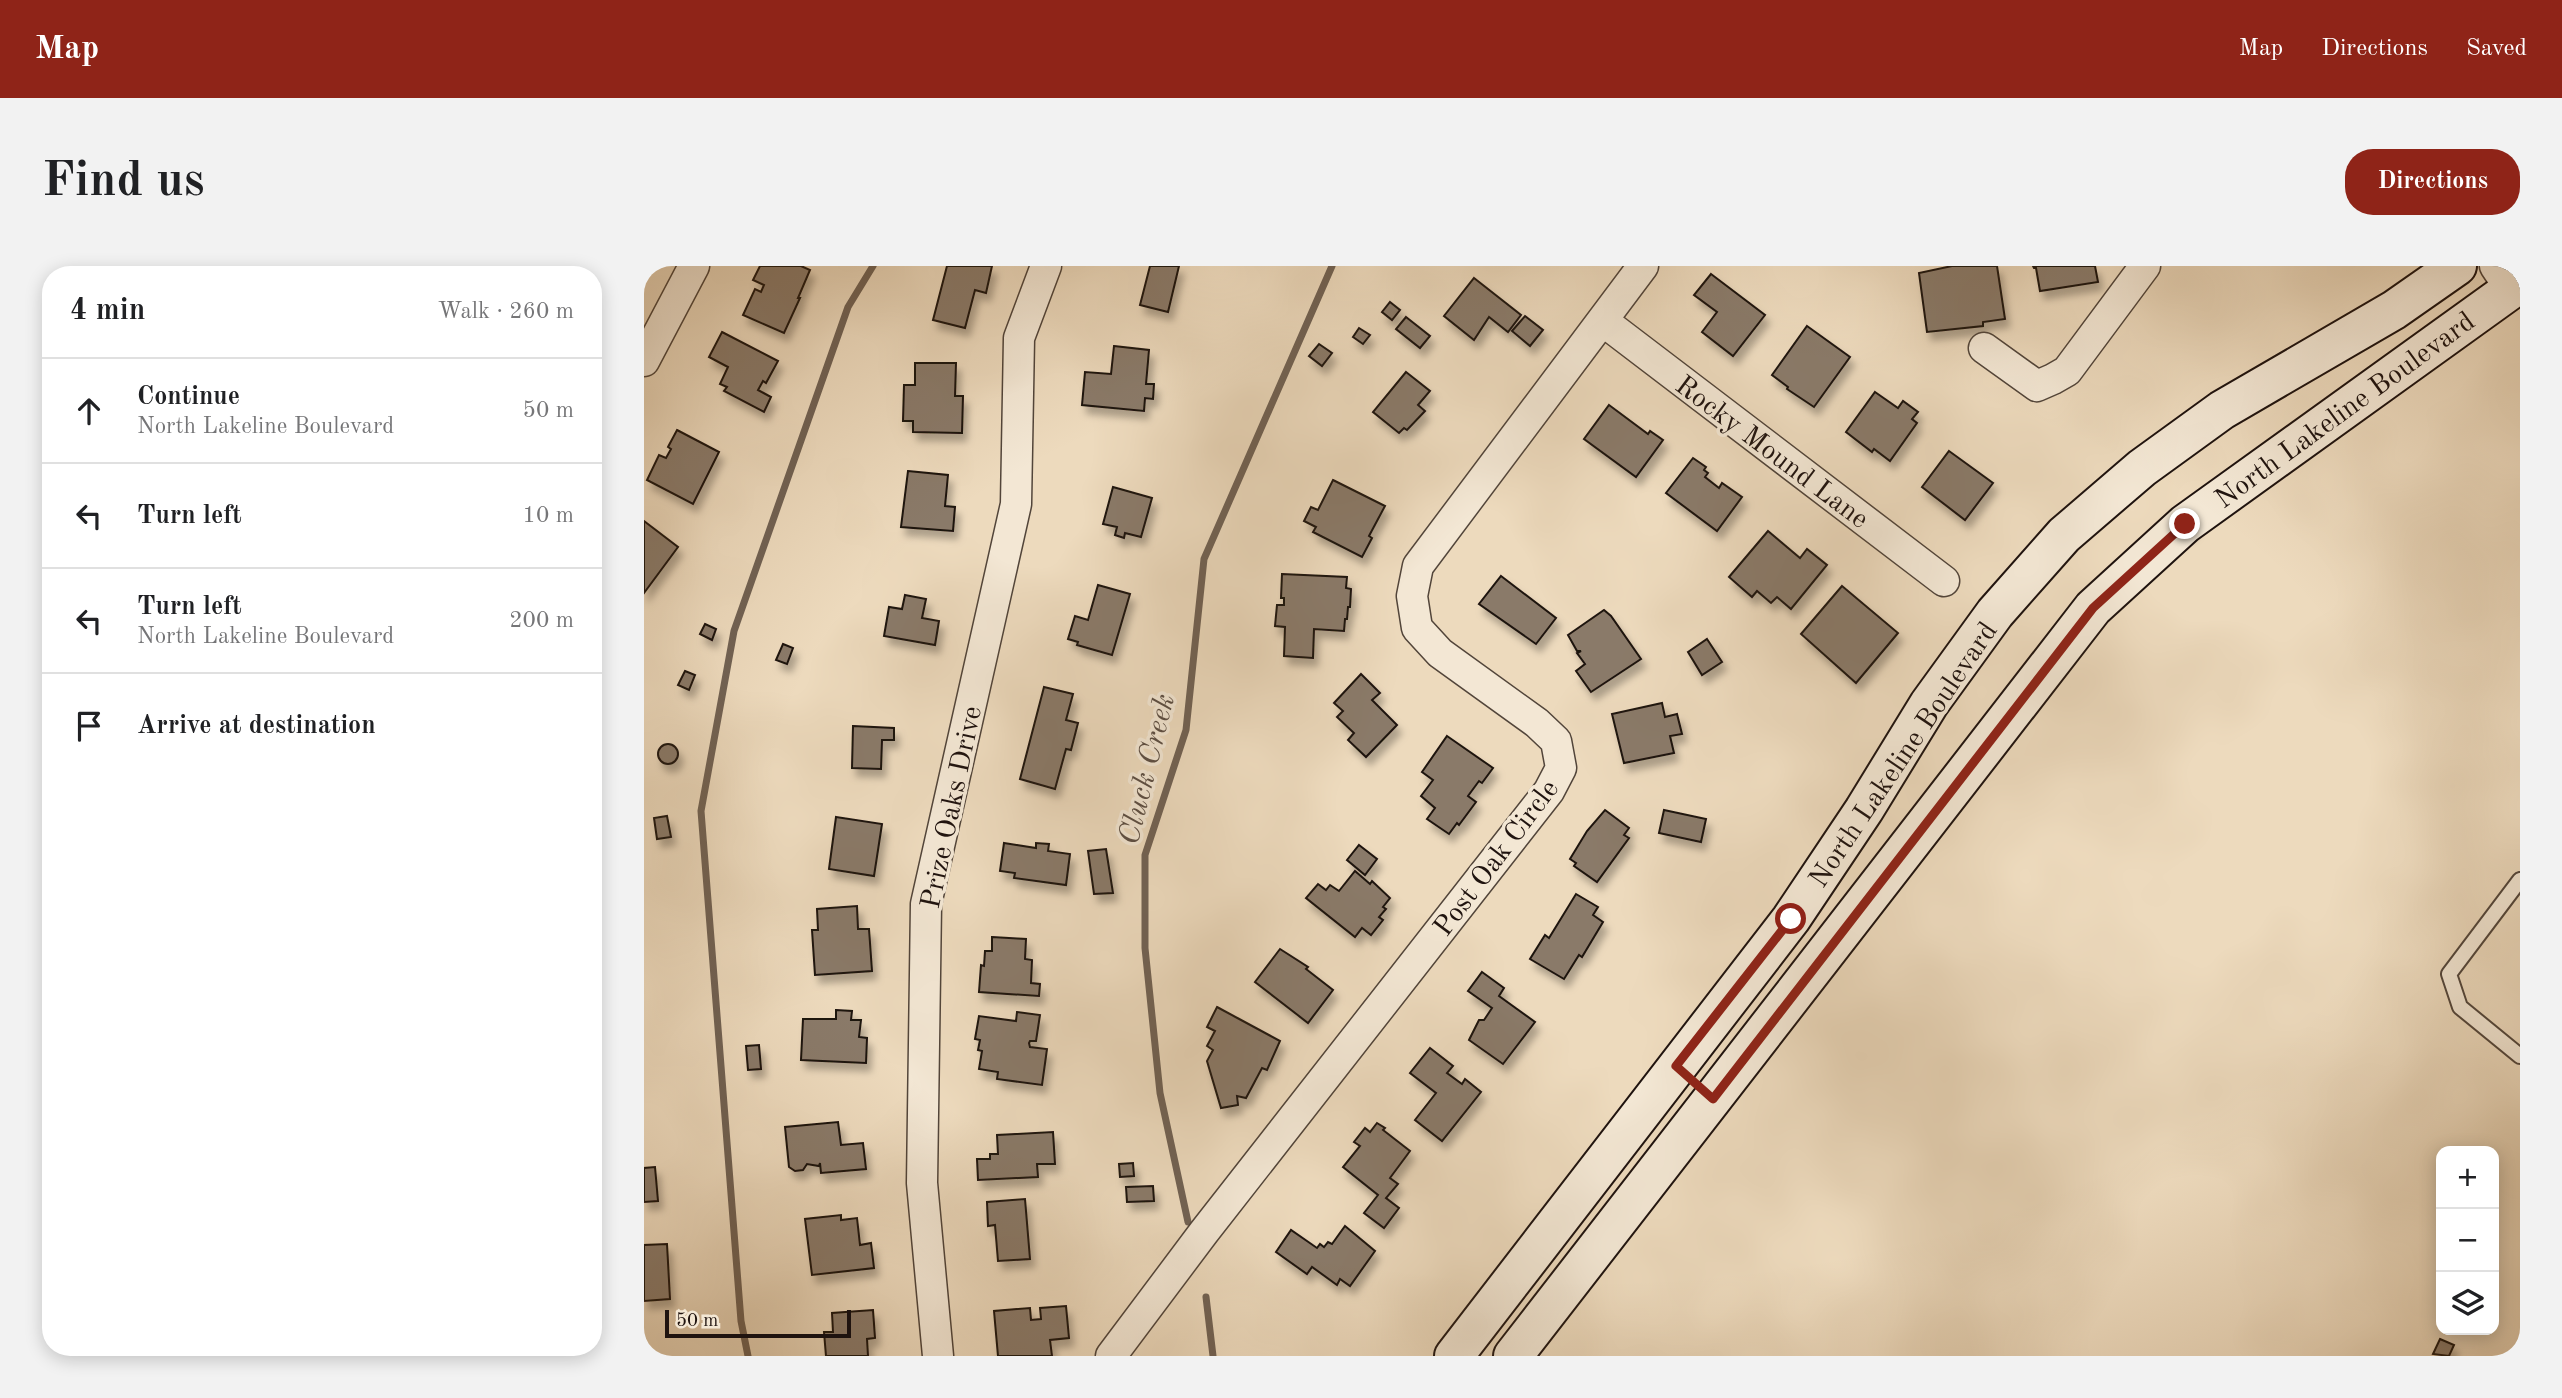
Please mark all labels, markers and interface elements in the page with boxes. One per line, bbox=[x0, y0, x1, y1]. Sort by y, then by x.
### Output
text: Map bbox=[35, 33, 99, 66]
text: Map bbox=[2239, 37, 2283, 61]
text: Directions bbox=[2321, 37, 2428, 61]
text: Saved bbox=[2466, 37, 2527, 61]
button: Directions bbox=[2345, 149, 2520, 215]
text: Find us bbox=[42, 158, 205, 207]
text: 4 min bbox=[70, 296, 145, 326]
text: Walk · 260 m bbox=[438, 300, 574, 323]
street label: North Lakeline Boulevard bbox=[2211, 308, 2481, 515]
street label: Rocky Mound Lane bbox=[1669, 372, 1873, 535]
text: Continue bbox=[137, 384, 240, 410]
icon: ahead bbox=[70, 392, 108, 430]
text: 50 m bbox=[523, 399, 574, 422]
text: North Lakeline Boulevard bbox=[137, 415, 394, 438]
icon: left bbox=[70, 497, 108, 535]
text: Turn left bbox=[137, 503, 242, 529]
text: 10 m bbox=[523, 504, 574, 527]
route end bbox=[2169, 508, 2200, 539]
text: Turn left bbox=[137, 594, 242, 620]
icon: left bbox=[70, 602, 108, 640]
text: 200 m bbox=[509, 609, 574, 632]
street label: North Lakeline Boulevard bbox=[1805, 618, 2004, 893]
text: North Lakeline Boulevard bbox=[137, 625, 394, 648]
water label: Cluck Creek bbox=[1115, 691, 1181, 848]
street label: Prize Oaks Drive bbox=[918, 704, 988, 911]
icon: arrive bbox=[70, 707, 108, 745]
text: Arrive at destination bbox=[137, 713, 376, 739]
street label: Post Oak Circle bbox=[1430, 775, 1565, 942]
route start bbox=[1775, 903, 1806, 934]
map controls bbox=[2436, 1146, 2499, 1335]
button: + bbox=[2436, 1146, 2499, 1209]
button: − bbox=[2436, 1209, 2499, 1272]
button: layers bbox=[2436, 1272, 2499, 1335]
scale bar bbox=[665, 1307, 850, 1339]
text: 50 m bbox=[676, 1312, 718, 1331]

